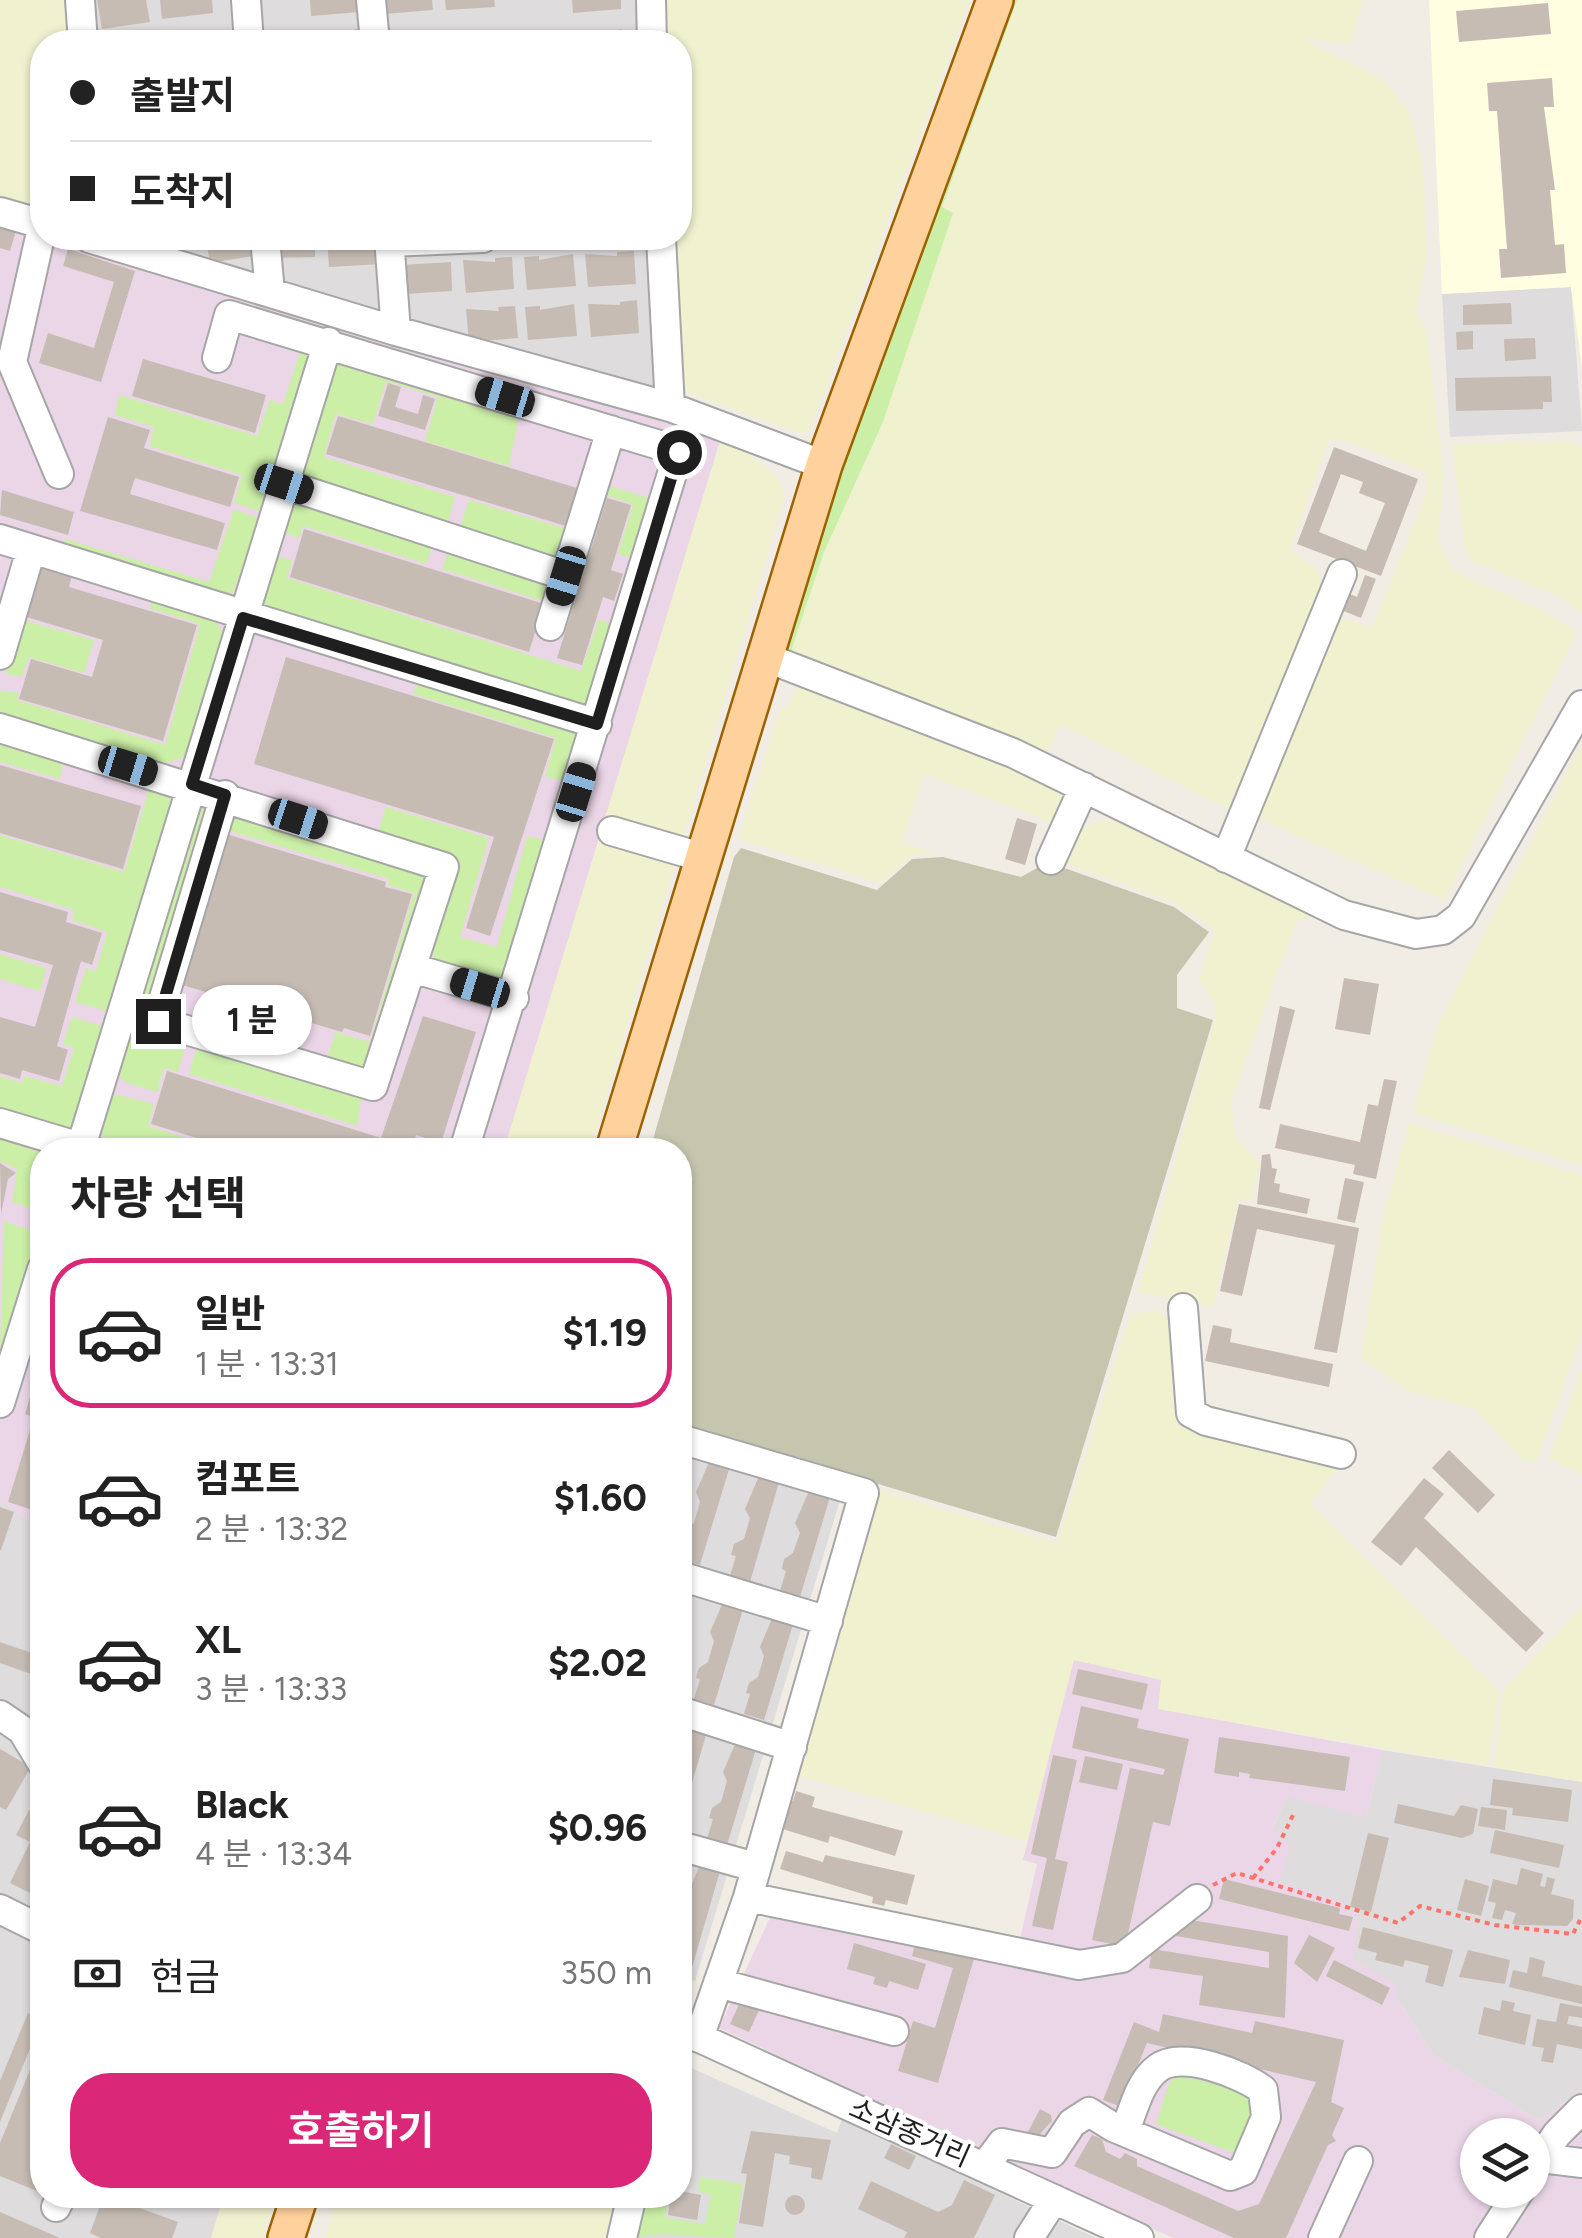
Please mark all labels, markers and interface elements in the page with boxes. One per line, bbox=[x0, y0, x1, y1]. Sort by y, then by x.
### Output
text: 출발지 bbox=[130, 73, 235, 119]
text: 도착지 bbox=[130, 169, 235, 215]
car bbox=[472, 374, 538, 420]
route start bbox=[657, 430, 702, 475]
car bbox=[251, 460, 317, 508]
car bbox=[543, 543, 589, 609]
car bbox=[95, 743, 161, 789]
car bbox=[553, 759, 599, 825]
car bbox=[265, 795, 331, 843]
car bbox=[447, 965, 513, 1011]
callout: 1 분 bbox=[193, 986, 313, 1056]
route end bbox=[136, 999, 181, 1044]
text: 1 분 bbox=[227, 1001, 277, 1039]
text: 차량 선택 bbox=[70, 1171, 246, 1225]
icon: car bbox=[75, 1288, 165, 1378]
text: 일반 bbox=[195, 1291, 265, 1337]
text: $1.19 bbox=[562, 1310, 647, 1356]
text: 1 분 · 13:31 bbox=[195, 1345, 339, 1383]
icon: car bbox=[75, 1453, 165, 1543]
text: 컴포트 bbox=[195, 1456, 300, 1502]
text: $1.60 bbox=[554, 1475, 647, 1521]
text: 2 분 · 13:32 bbox=[195, 1510, 348, 1548]
text: XL bbox=[195, 1617, 241, 1663]
icon: car bbox=[75, 1618, 165, 1708]
text: $2.02 bbox=[548, 1640, 647, 1686]
text: 3 분 · 13:33 bbox=[195, 1670, 347, 1708]
text: Black bbox=[195, 1782, 289, 1828]
icon: car bbox=[75, 1783, 165, 1873]
text: $0.96 bbox=[548, 1805, 647, 1851]
text: 4 분 · 13:34 bbox=[195, 1835, 352, 1873]
icon: cash bbox=[70, 1946, 125, 2001]
text: 현금 bbox=[150, 1954, 220, 2000]
text: 350 m bbox=[561, 1954, 652, 1992]
button: 호출하기 bbox=[70, 2073, 652, 2188]
street label: 소삼종거리 bbox=[844, 2090, 976, 2174]
map controls bbox=[1460, 2118, 1550, 2208]
button: layers bbox=[1460, 2118, 1550, 2208]

